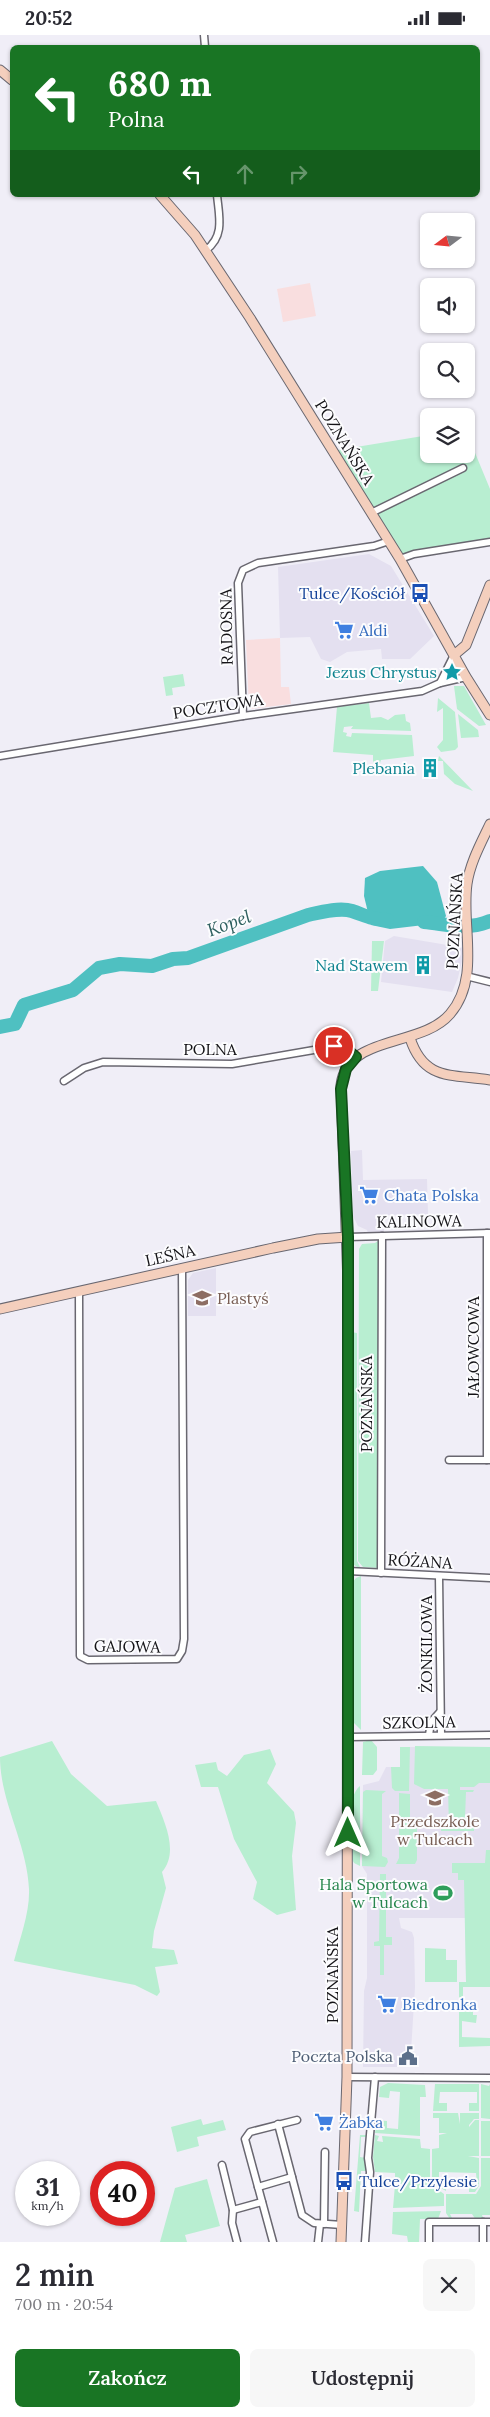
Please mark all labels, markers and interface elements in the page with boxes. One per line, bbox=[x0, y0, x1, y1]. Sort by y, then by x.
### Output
text: 20:52 bbox=[25, 6, 72, 30]
text: 680 m bbox=[108, 61, 212, 106]
icon: left bbox=[25, 65, 90, 130]
text: Polna bbox=[108, 105, 165, 133]
icon: left bbox=[178, 160, 206, 188]
icon: ahead bbox=[231, 160, 259, 188]
icon: right bbox=[284, 160, 312, 188]
north arrow bbox=[420, 213, 475, 267]
map controls bbox=[420, 213, 475, 463]
button: sound bbox=[420, 278, 475, 333]
button: search bbox=[420, 343, 475, 398]
street label: POZNAŃSKA bbox=[311, 396, 380, 489]
button: layers bbox=[420, 408, 475, 463]
bus stop icon: Tulce/Kościół bbox=[409, 582, 431, 604]
place label: Tulce/Kościół bbox=[299, 583, 405, 604]
street label: RADOSNA bbox=[215, 587, 237, 666]
supermarket icon: Aldi bbox=[333, 619, 355, 641]
place label: Aldi bbox=[358, 620, 387, 640]
place icon: Jezus Chrystus bbox=[441, 661, 463, 683]
place label: Jezus Chrystus bbox=[325, 662, 437, 682]
street label: POCZTOWA bbox=[171, 689, 266, 723]
building icon: Plebania bbox=[419, 757, 441, 779]
place label: Plebania bbox=[352, 758, 415, 778]
street label: POZNAŃSKA bbox=[441, 871, 467, 970]
water label: Kopel bbox=[204, 905, 254, 941]
building icon: Nad Stawem bbox=[412, 954, 434, 976]
place label: Nad Stawem bbox=[315, 955, 408, 975]
pin bbox=[313, 1025, 355, 1067]
icon: arrive bbox=[320, 1032, 348, 1060]
street label: POLNA bbox=[183, 1039, 238, 1059]
supermarket icon: Chata Polska bbox=[358, 1184, 380, 1206]
place label: Chata Polska bbox=[384, 1185, 479, 1205]
street label: KALINOWA bbox=[376, 1210, 463, 1232]
street label: LEŚNA bbox=[143, 1239, 198, 1270]
school or university icon: Plastyś bbox=[191, 1287, 213, 1309]
place label: Plastyś bbox=[217, 1288, 269, 1308]
street label: JAŁOWCOWA bbox=[463, 1295, 483, 1399]
street label: POZNAŃSKA bbox=[356, 1355, 376, 1452]
street label: RÓŻANA bbox=[387, 1549, 454, 1573]
street label: ŻONKILOWA bbox=[416, 1594, 436, 1693]
street label: GAJOWA bbox=[94, 1635, 161, 1657]
street label: SZKOLNA bbox=[382, 1711, 457, 1733]
school or university icon: Przedszkole w Tulcach bbox=[424, 1787, 446, 1809]
position arrow bbox=[321, 1806, 373, 1858]
place label: Przedszkole w Tulcach bbox=[390, 1811, 480, 1849]
place label: Hala Sportowa w Tulcach bbox=[319, 1874, 428, 1912]
sports icon: Hala Sportowa w Tulcach bbox=[432, 1882, 454, 1904]
street label: POZNAŃSKA bbox=[322, 1926, 342, 2023]
supermarket icon: Biedronka bbox=[376, 1993, 398, 2015]
place label: Biedronka bbox=[402, 1994, 477, 2014]
public building icon: Poczta Polska bbox=[397, 2045, 419, 2067]
place label: Poczta Polska bbox=[291, 2046, 393, 2066]
supermarket icon: Żabka bbox=[313, 2111, 335, 2133]
place label: Żabka bbox=[339, 2112, 383, 2132]
speed limit sign: 40 bbox=[90, 2161, 155, 2226]
bus stop icon: Tulce/Przylesie bbox=[333, 2170, 355, 2192]
text: 31 bbox=[35, 2171, 60, 2203]
place label: Tulce/Przylesie bbox=[359, 2171, 478, 2192]
text: km/h bbox=[31, 2198, 64, 2213]
text: 2 min bbox=[15, 2256, 94, 2294]
button: close bbox=[423, 2259, 475, 2311]
text: 700 m · 20:54 bbox=[15, 2294, 113, 2314]
button: Zakończ bbox=[15, 2349, 240, 2407]
button: Udostępnij bbox=[250, 2349, 475, 2407]

